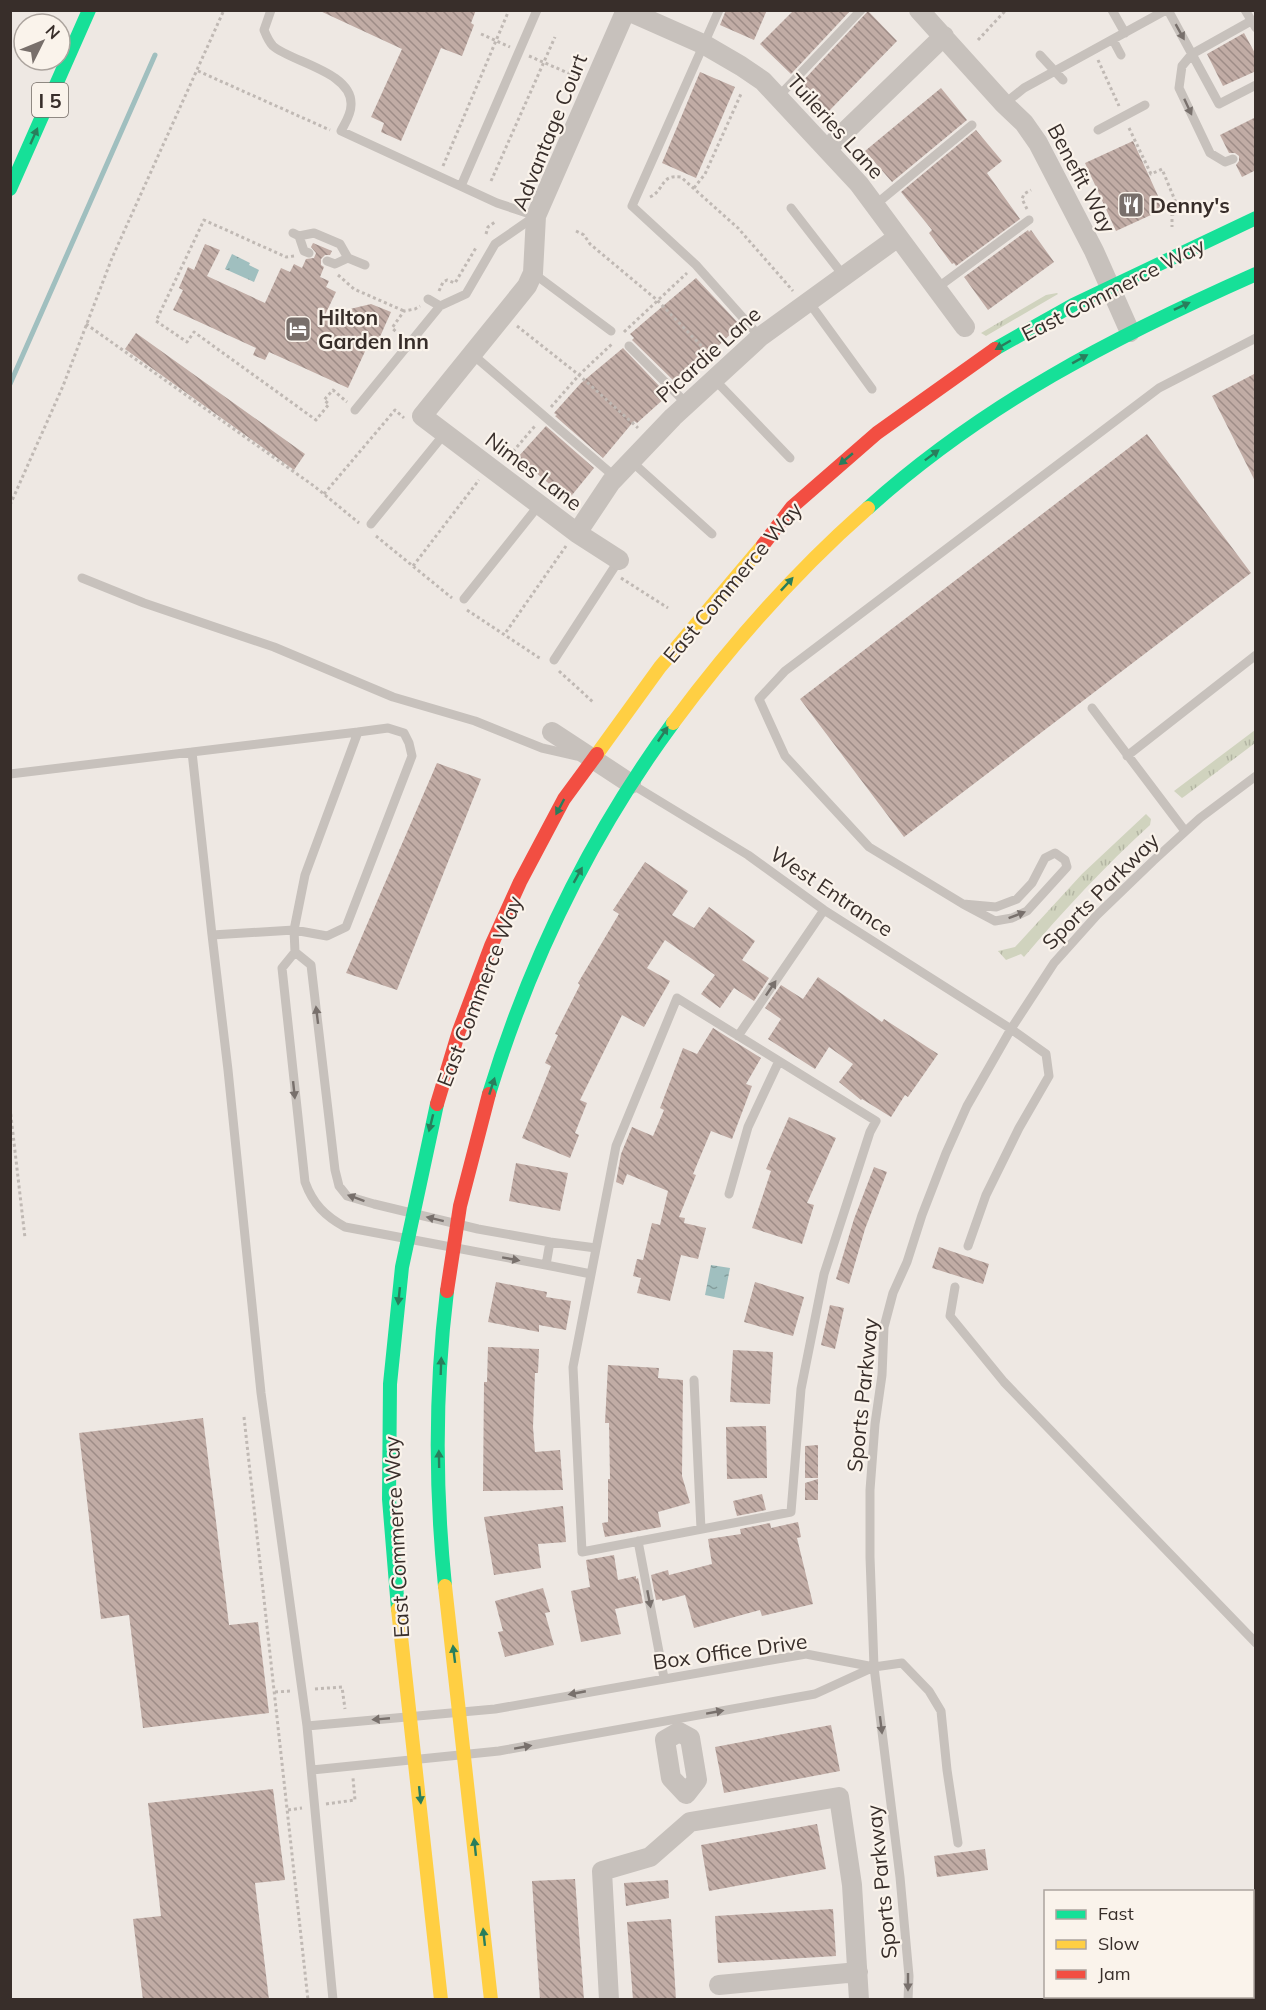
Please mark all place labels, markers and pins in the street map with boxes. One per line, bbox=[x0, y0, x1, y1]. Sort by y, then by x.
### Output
restaurant icon: Denny's bbox=[1116, 190, 1146, 220]
place label: Denny's bbox=[1150, 192, 1230, 218]
place label: Hilton Garden Inn bbox=[318, 304, 429, 354]
hotel icon: Hilton Garden Inn bbox=[283, 314, 313, 344]

